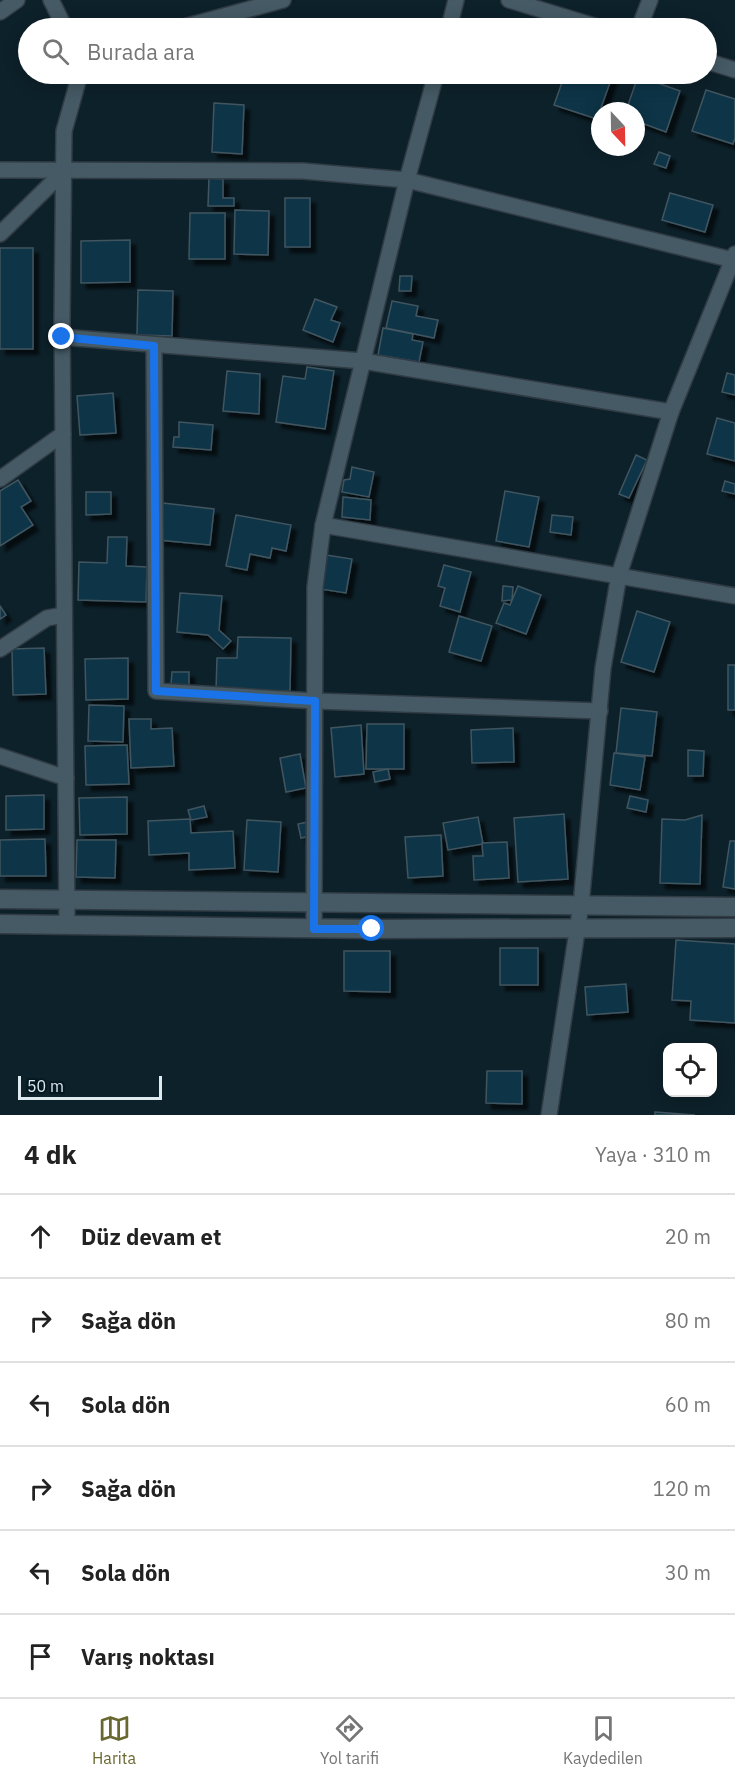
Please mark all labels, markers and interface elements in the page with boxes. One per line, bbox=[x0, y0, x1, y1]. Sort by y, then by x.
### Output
search box bbox=[18, 18, 717, 84]
icon: search bbox=[39, 35, 72, 68]
text: Burada ara bbox=[87, 37, 195, 66]
north arrow bbox=[591, 102, 645, 156]
route end bbox=[48, 323, 74, 349]
route start bbox=[358, 915, 384, 941]
map controls bbox=[663, 1043, 717, 1097]
button: locate bbox=[663, 1043, 717, 1097]
scale bar bbox=[18, 1073, 162, 1100]
text: 50 m bbox=[27, 1076, 64, 1096]
text: 4 dk bbox=[24, 1137, 77, 1171]
text: Yaya · 310 m bbox=[595, 1141, 711, 1168]
icon: ahead bbox=[24, 1220, 57, 1253]
text: Düz devam et bbox=[81, 1222, 221, 1251]
text: 20 m bbox=[665, 1223, 711, 1250]
icon: right bbox=[24, 1304, 57, 1337]
text: Sağa dön bbox=[81, 1306, 176, 1335]
text: 80 m bbox=[665, 1307, 711, 1334]
icon: left bbox=[24, 1388, 57, 1421]
text: Sola dön bbox=[81, 1390, 170, 1419]
text: 60 m bbox=[665, 1391, 711, 1418]
icon: right bbox=[24, 1472, 57, 1505]
text: Sağa dön bbox=[81, 1474, 176, 1503]
text: 120 m bbox=[653, 1475, 711, 1502]
icon: left bbox=[24, 1556, 57, 1589]
text: Sola dön bbox=[81, 1558, 170, 1587]
text: 30 m bbox=[665, 1559, 711, 1586]
icon: arrive bbox=[24, 1640, 57, 1673]
text: Varış noktası bbox=[81, 1642, 215, 1671]
tab: Harita bbox=[92, 1712, 136, 1768]
tab: Yol tarifi bbox=[320, 1712, 379, 1768]
tab: Kaydedilen bbox=[563, 1712, 643, 1768]

